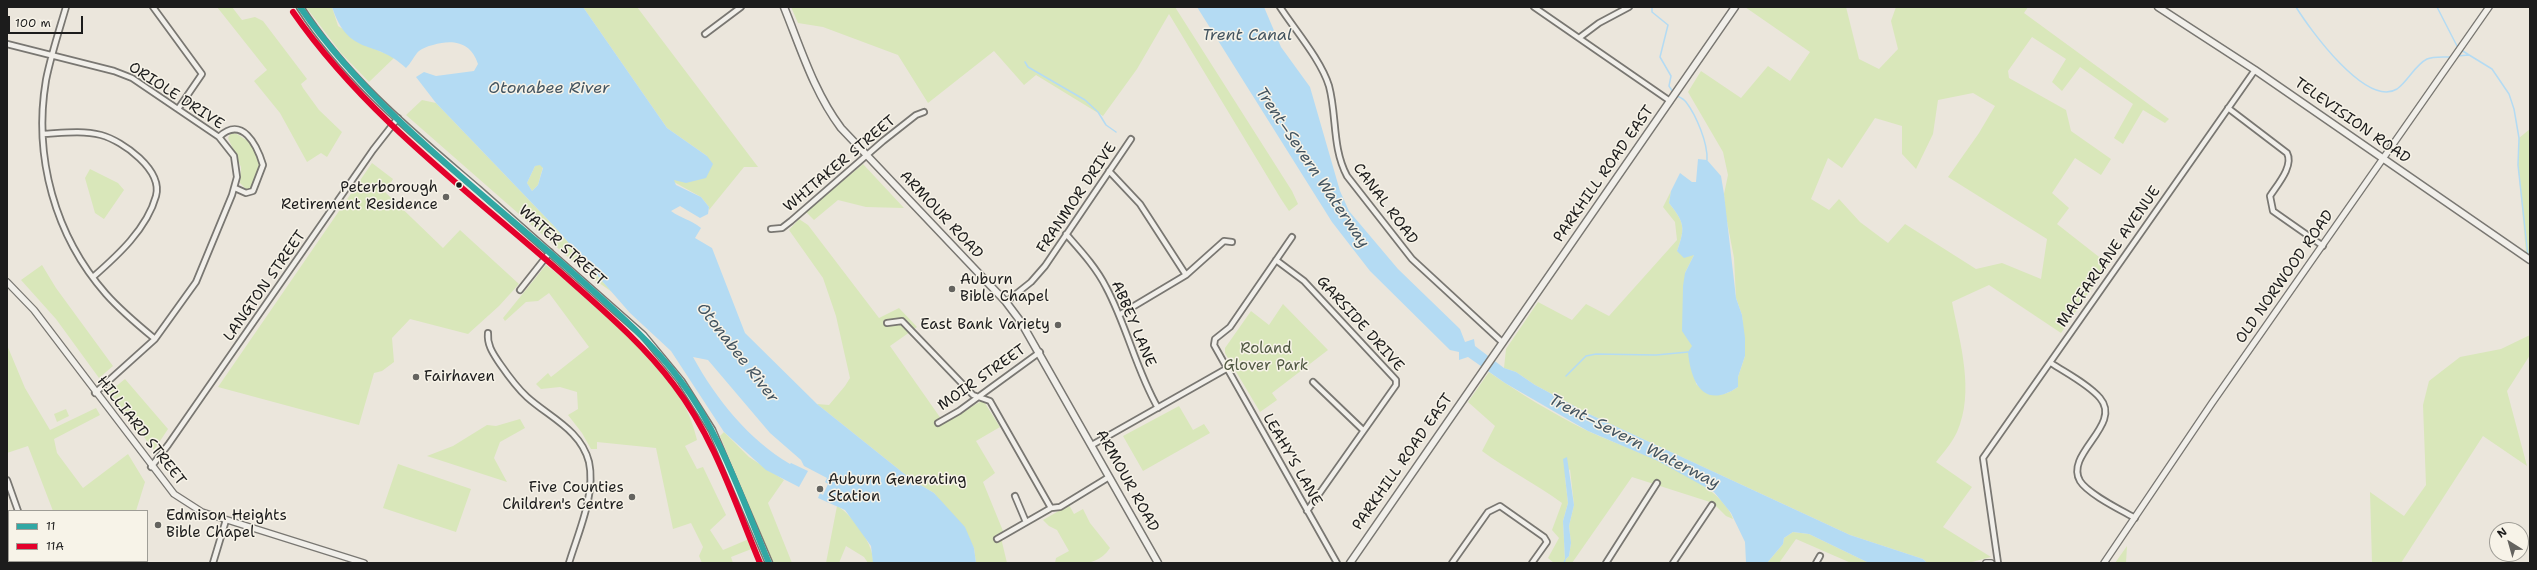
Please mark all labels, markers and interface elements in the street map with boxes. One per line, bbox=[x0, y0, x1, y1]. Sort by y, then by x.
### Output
scale bar bbox=[10, 8, 85, 34]
text: 100 m bbox=[15, 15, 51, 31]
water label: Trent Canal bbox=[1202, 26, 1292, 46]
street label: ORIOLE DRIVE bbox=[125, 58, 227, 134]
street label: TELEVISION ROAD bbox=[2290, 74, 2414, 168]
water label: Otonabee River bbox=[488, 79, 610, 99]
water label: Trent–Severn Waterway bbox=[1251, 84, 1373, 252]
street label: PARKHILL ROAD EAST bbox=[1550, 102, 1658, 246]
street label: WHITAKER STREET bbox=[780, 112, 900, 216]
street label: FRANMOR DRIVE bbox=[1033, 139, 1121, 257]
street label: CANAL ROAD bbox=[1349, 160, 1421, 248]
street label: ARMOUR ROAD bbox=[896, 167, 986, 263]
place label: Peterborough Retirement Residence bbox=[281, 179, 438, 214]
unlabelled marker bbox=[454, 180, 464, 190]
street label: MACFARLANE AVENUE bbox=[2053, 183, 2165, 331]
marker: Peterborough Retirement Residence bbox=[441, 192, 451, 202]
street label: WATER STREET bbox=[514, 202, 610, 290]
street label: OLD NORWOOD ROAD bbox=[2232, 207, 2338, 347]
street label: LANGTON STREET bbox=[220, 227, 310, 345]
place label: Auburn Bible Chapel bbox=[960, 271, 1049, 306]
street label: GARSIDE DRIVE bbox=[1313, 273, 1407, 375]
street label: ABBEY LANE bbox=[1107, 278, 1159, 370]
marker: Auburn Bible Chapel bbox=[947, 284, 957, 294]
water label: Otonabee River bbox=[692, 299, 782, 407]
place label: East Bank Variety bbox=[920, 316, 1050, 334]
marker: East Bank Variety bbox=[1053, 320, 1063, 330]
park label: Roland Glover Park bbox=[1224, 340, 1308, 375]
street label: MOIR STREET bbox=[934, 341, 1030, 415]
place label: Fairhaven bbox=[424, 368, 495, 386]
marker: Fairhaven bbox=[411, 372, 421, 382]
street label: HILLIARD STREET bbox=[93, 373, 189, 489]
street label: PARKHILL ROAD EAST bbox=[1349, 390, 1457, 534]
water label: Trent–Severn Waterway bbox=[1545, 390, 1723, 494]
street label: LEAHY'S LANE bbox=[1258, 411, 1326, 509]
street label: ARMOUR ROAD bbox=[1092, 427, 1162, 535]
place label: Auburn Generating Station bbox=[828, 471, 966, 506]
place label: Five Counties Children's Centre bbox=[502, 479, 624, 514]
marker: Auburn Generating Station bbox=[815, 484, 825, 494]
marker: Five Counties Children's Centre bbox=[627, 492, 637, 502]
place label: Edmison Heights Bible Chapel bbox=[166, 507, 287, 542]
legend bbox=[8, 510, 148, 562]
text: 11 bbox=[46, 518, 56, 534]
marker: Edmison Heights Bible Chapel bbox=[153, 520, 163, 530]
north arrow bbox=[2489, 522, 2529, 562]
text: N bbox=[2494, 524, 2510, 541]
text: 11A bbox=[46, 538, 64, 554]

